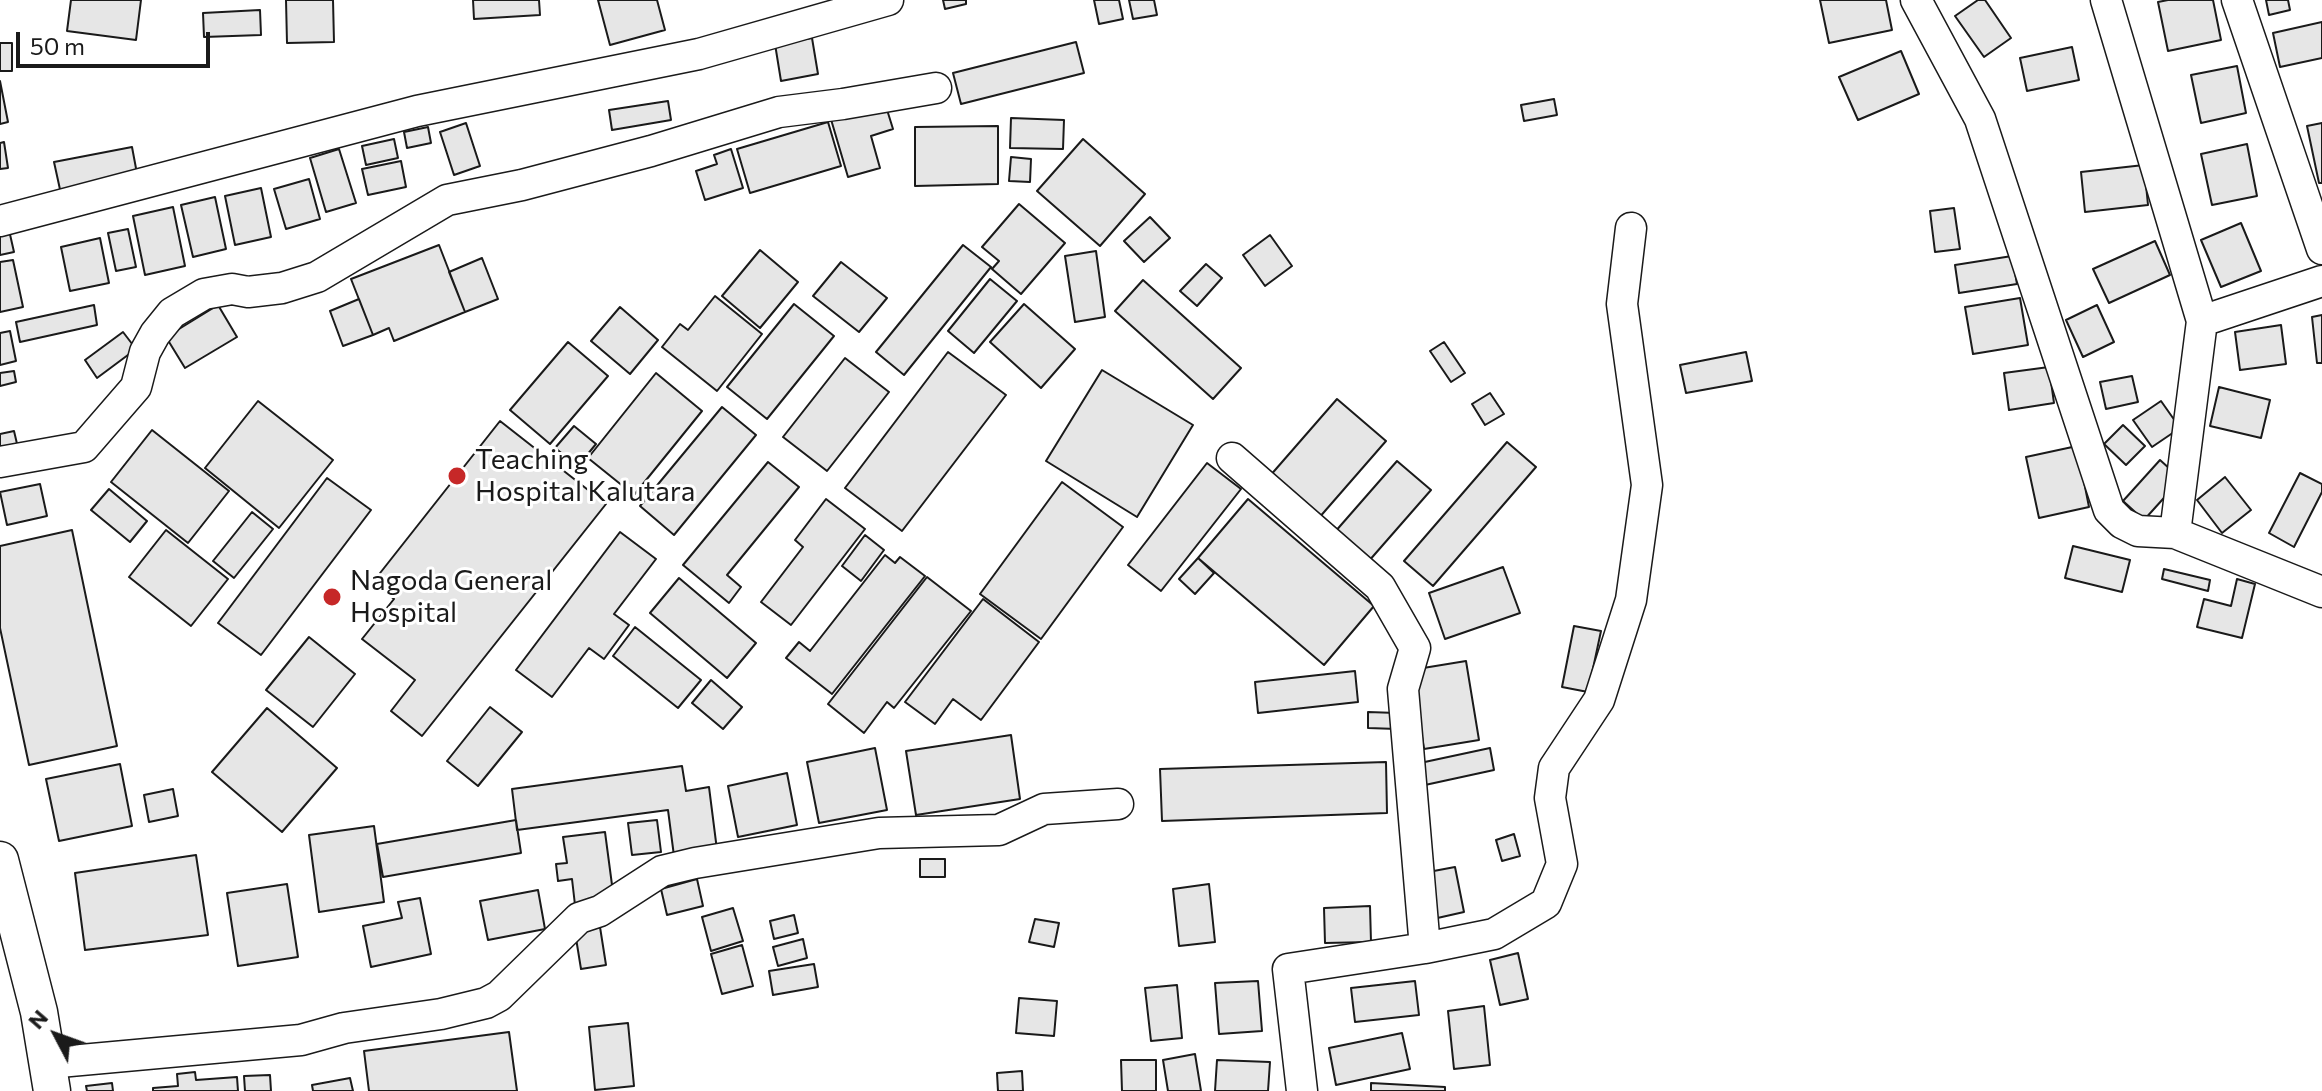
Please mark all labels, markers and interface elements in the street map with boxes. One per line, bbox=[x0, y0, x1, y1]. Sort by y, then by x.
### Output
scale bar bbox=[20, 16, 214, 66]
text: 50 m bbox=[30, 31, 85, 60]
place label: Teaching Hospital Kalutara bbox=[475, 443, 695, 509]
marker: Teaching Hospital Kalutara bbox=[446, 465, 468, 487]
place label: Nagoda General Hospital bbox=[350, 564, 552, 630]
marker: Nagoda General Hospital bbox=[321, 586, 343, 608]
north arrow bbox=[16, 995, 96, 1075]
text: N bbox=[22, 1004, 53, 1034]

